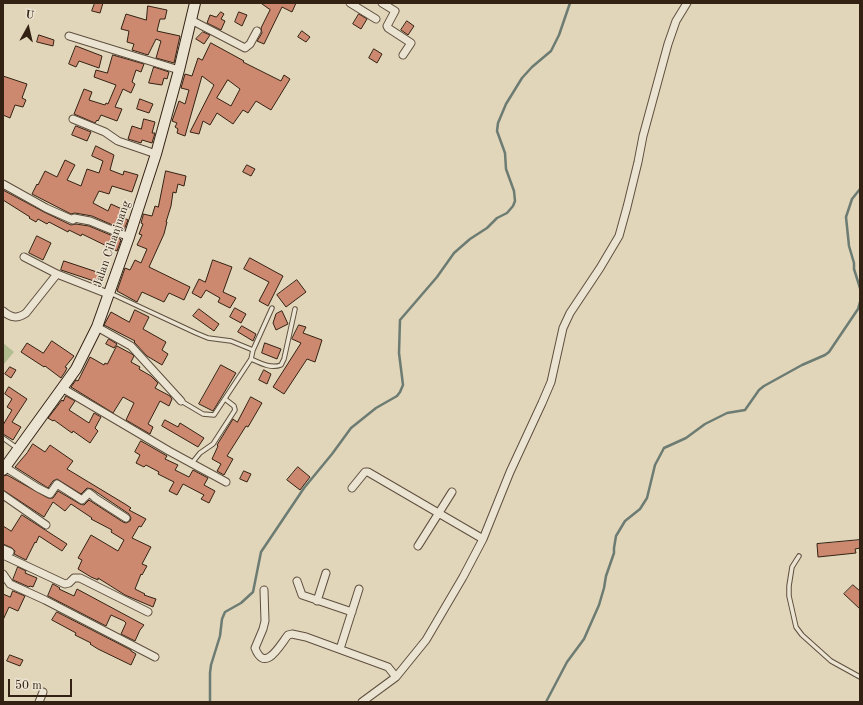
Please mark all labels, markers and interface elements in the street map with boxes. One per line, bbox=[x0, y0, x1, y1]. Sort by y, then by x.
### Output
north arrow bbox=[8, 8, 48, 48]
text: U bbox=[25, 10, 35, 22]
street label: Jalan Cihanjuang bbox=[90, 199, 134, 289]
scale bar bbox=[10, 671, 74, 697]
text: 50 m bbox=[15, 680, 42, 692]

